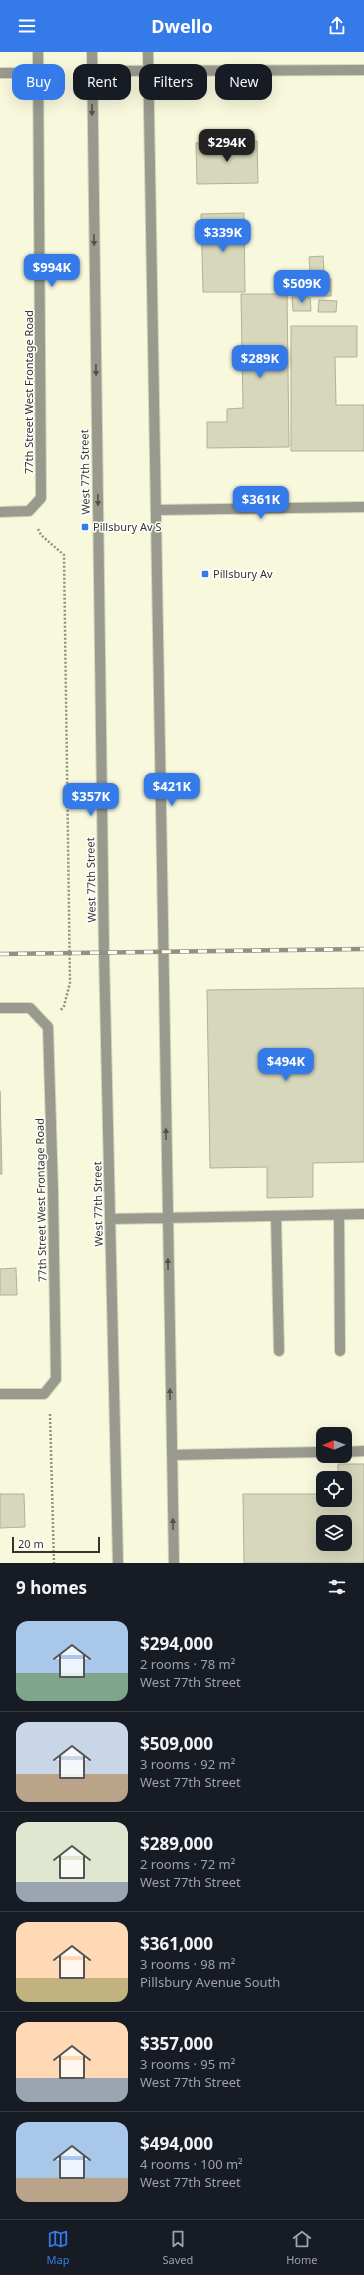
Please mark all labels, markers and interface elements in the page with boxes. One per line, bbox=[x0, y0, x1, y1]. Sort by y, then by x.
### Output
text: Dwello bbox=[151, 14, 213, 38]
icon: menu bbox=[16, 15, 38, 37]
icon: share bbox=[326, 15, 348, 37]
chip: Buy bbox=[12, 64, 65, 100]
chip: Rent bbox=[73, 64, 131, 100]
chip: Filters bbox=[139, 64, 207, 100]
chip: New bbox=[215, 64, 272, 100]
one-way arrow bbox=[89, 104, 96, 116]
pin: $294K bbox=[199, 129, 255, 163]
text: $294K bbox=[208, 133, 246, 151]
pin: $339K bbox=[195, 219, 251, 253]
text: $339K bbox=[204, 223, 242, 241]
one-way arrow bbox=[91, 234, 97, 247]
pin: $994K bbox=[24, 254, 80, 288]
text: $994K bbox=[33, 258, 71, 276]
pin: $509K bbox=[274, 270, 330, 304]
text: $509K bbox=[283, 274, 321, 292]
street label: 77th Street West Frontage Road bbox=[21, 310, 36, 474]
pin: $289K bbox=[232, 345, 288, 379]
text: $289K bbox=[241, 349, 279, 367]
one-way arrow bbox=[93, 364, 99, 377]
street label: West 77th Street bbox=[76, 429, 93, 515]
pin: $361K bbox=[233, 486, 289, 520]
text: $361K bbox=[242, 490, 280, 508]
one-way arrow bbox=[95, 494, 101, 507]
place label: Pillsbury Av S bbox=[93, 519, 162, 534]
marker: Pillsbury Av S bbox=[80, 522, 90, 532]
place label: Pillsbury Av bbox=[213, 566, 273, 581]
marker: Pillsbury Av bbox=[200, 569, 210, 579]
pin: $421K bbox=[144, 773, 200, 807]
text: $421K bbox=[153, 777, 191, 795]
pin: $357K bbox=[63, 783, 119, 817]
text: $357K bbox=[72, 787, 110, 805]
street label: West 77th Street bbox=[82, 837, 99, 923]
pin: $494K bbox=[258, 1048, 314, 1082]
text: $494K bbox=[267, 1052, 305, 1070]
street label: 77th Street West Frontage Road bbox=[32, 1118, 49, 1282]
one-way arrow bbox=[163, 1127, 169, 1140]
street label: West 77th Street bbox=[89, 1161, 106, 1247]
one-way arrow bbox=[165, 1257, 171, 1270]
one-way arrow bbox=[167, 1388, 174, 1400]
north arrow bbox=[316, 1427, 352, 1463]
map controls bbox=[316, 1427, 352, 1551]
button: locate bbox=[316, 1471, 352, 1507]
button: layers bbox=[316, 1515, 352, 1551]
one-way arrow bbox=[170, 1517, 176, 1530]
scale bar bbox=[12, 1535, 100, 1554]
text: 20 m bbox=[18, 1536, 44, 1551]
text: 9 homes bbox=[16, 1576, 87, 1599]
icon: filters bbox=[326, 1576, 348, 1598]
text: $294,000 bbox=[140, 1632, 213, 1655]
icon: home bbox=[48, 1637, 96, 1685]
text: 2 rooms · 78 m² bbox=[140, 1655, 235, 1673]
text: West 77th Street bbox=[140, 1673, 241, 1691]
text: $509,000 bbox=[140, 1732, 213, 1755]
icon: home bbox=[48, 1738, 96, 1786]
text: 3 rooms · 92 m² bbox=[140, 1755, 235, 1773]
text: West 77th Street bbox=[140, 1773, 241, 1791]
text: $289,000 bbox=[140, 1832, 213, 1855]
icon: home bbox=[48, 1838, 96, 1886]
text: 2 rooms · 72 m² bbox=[140, 1855, 235, 1873]
text: West 77th Street bbox=[140, 1873, 241, 1891]
text: $361,000 bbox=[140, 1932, 213, 1955]
icon: home bbox=[48, 1938, 96, 1986]
text: 3 rooms · 98 m² bbox=[140, 1955, 235, 1973]
text: Pillsbury Avenue South bbox=[140, 1973, 280, 1991]
text: $357,000 bbox=[140, 2032, 213, 2055]
icon: home bbox=[48, 2038, 96, 2086]
text: 3 rooms · 95 m² bbox=[140, 2055, 235, 2073]
text: West 77th Street bbox=[140, 2073, 241, 2091]
text: $494,000 bbox=[140, 2132, 213, 2155]
icon: home bbox=[48, 2138, 96, 2186]
text: 4 rooms · 100 m² bbox=[140, 2155, 243, 2173]
text: West 77th Street bbox=[140, 2173, 241, 2191]
tab: Map bbox=[47, 2228, 69, 2267]
tab: Saved bbox=[162, 2228, 193, 2267]
tab: Home bbox=[286, 2228, 318, 2267]

